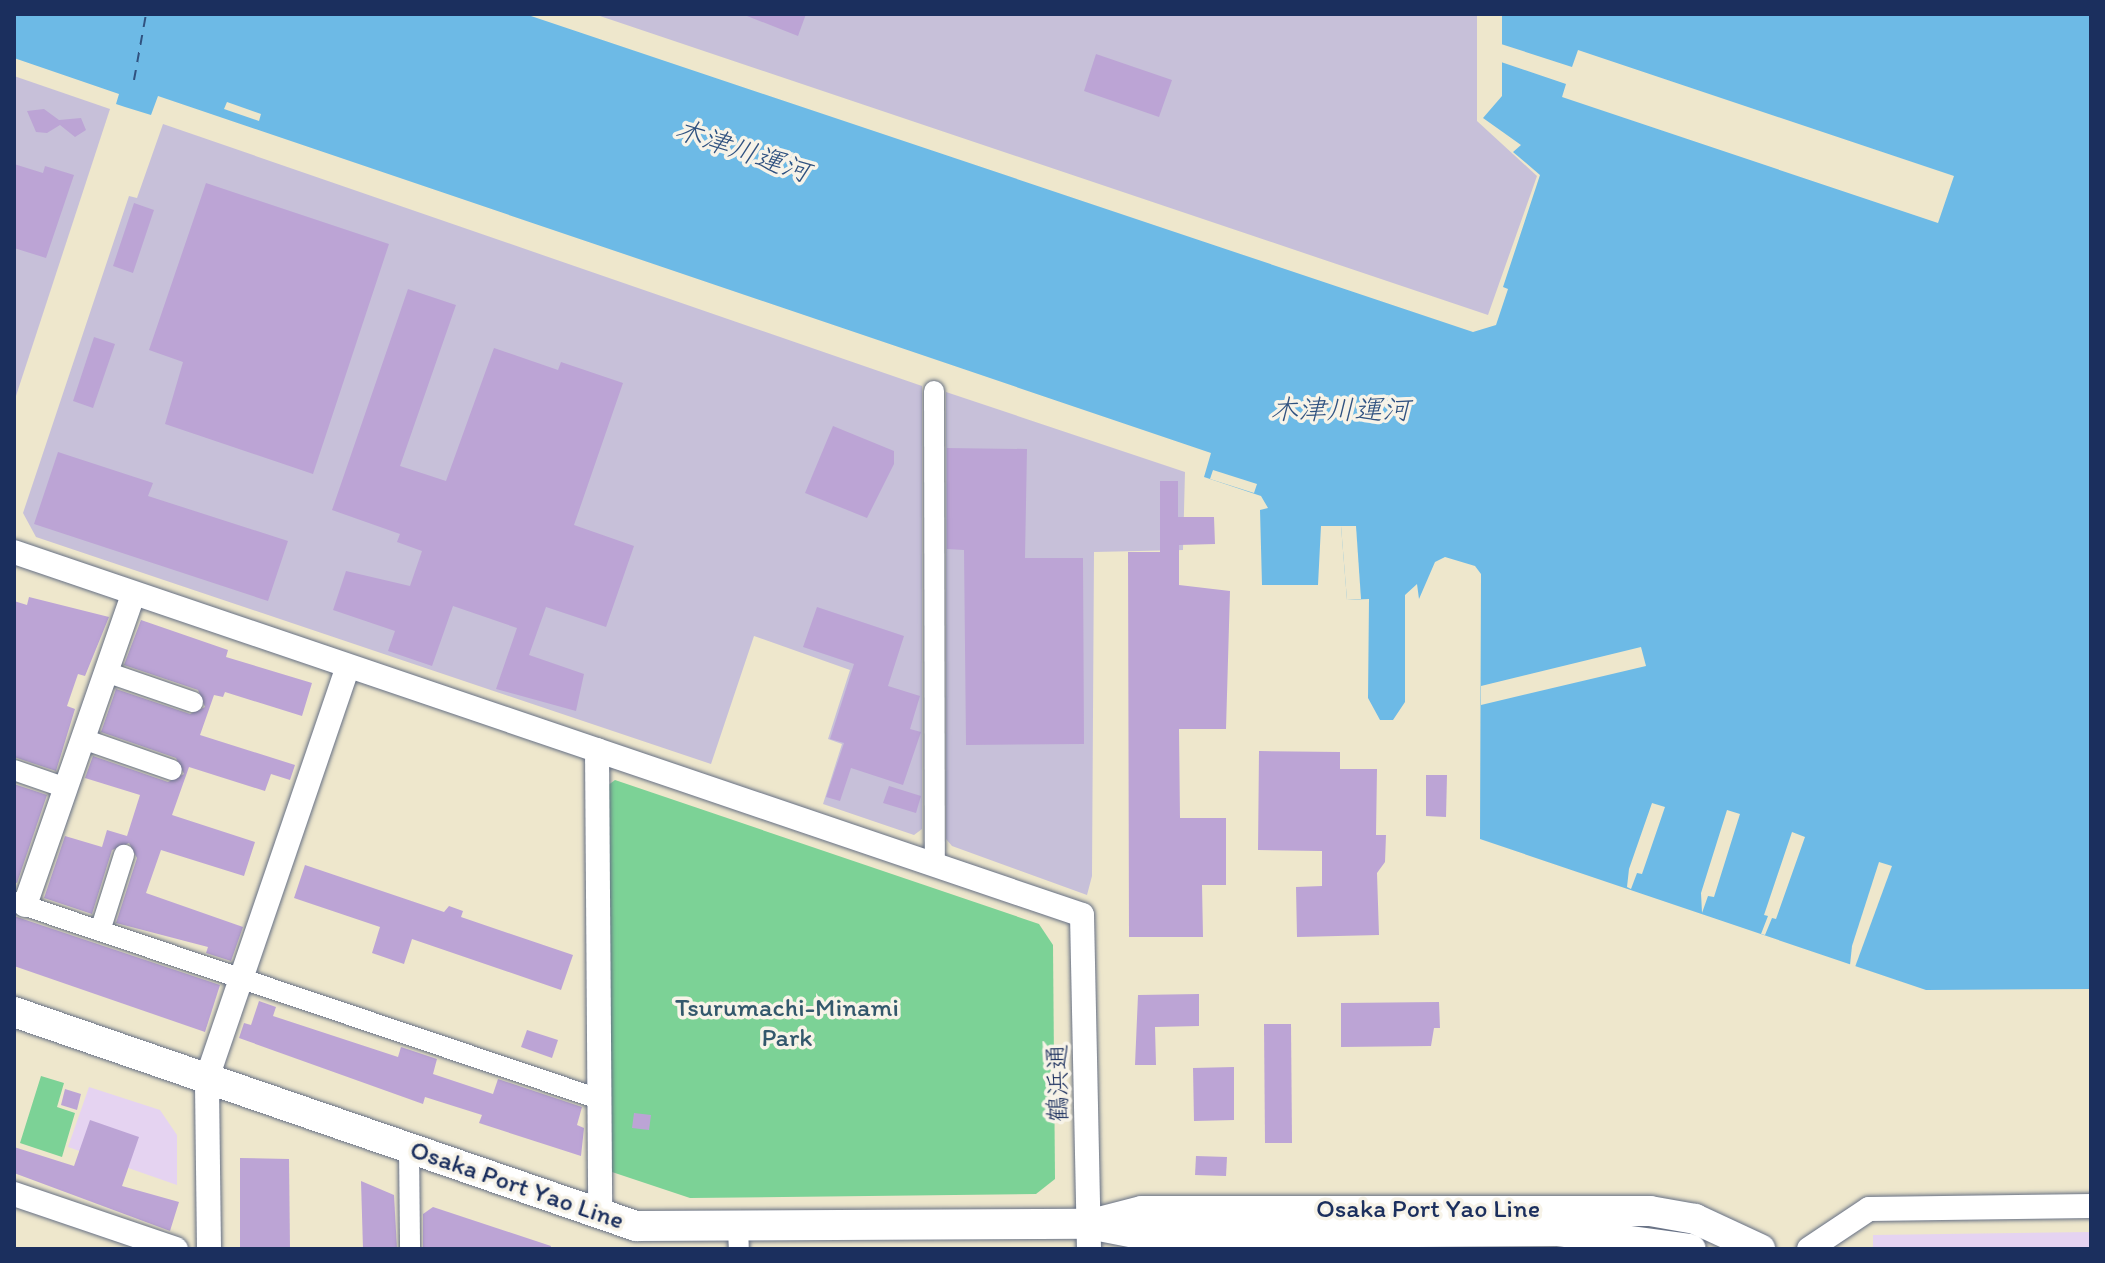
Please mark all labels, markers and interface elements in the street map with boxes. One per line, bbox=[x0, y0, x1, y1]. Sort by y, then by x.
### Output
water label: 木津川運河 bbox=[671, 111, 815, 189]
water label: 木津川運河 bbox=[1270, 392, 1410, 426]
park label: Tsurumachi-Minami Park bbox=[675, 992, 899, 1054]
street label: 鶴浜通 bbox=[1042, 1044, 1074, 1122]
street label: Osaka Port Yao Line bbox=[407, 1134, 627, 1236]
street label: Osaka Port Yao Line bbox=[1317, 1193, 1539, 1225]

